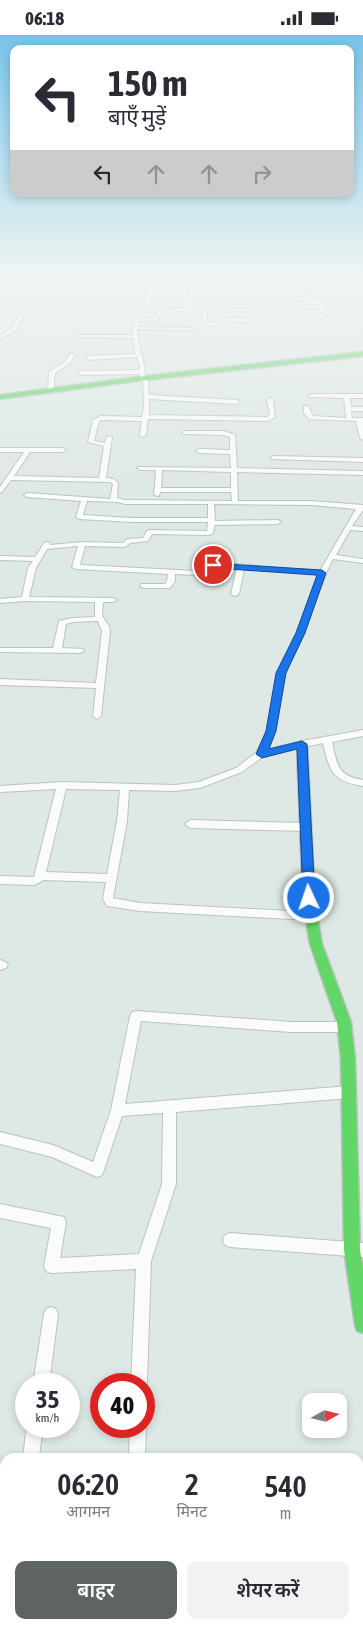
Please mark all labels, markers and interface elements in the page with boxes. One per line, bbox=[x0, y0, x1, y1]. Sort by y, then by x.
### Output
text: 06:18 bbox=[25, 7, 64, 29]
text: 150 m bbox=[108, 63, 187, 103]
icon: left bbox=[25, 65, 90, 130]
text: बाएँ मुड़ें bbox=[108, 104, 166, 130]
icon: left bbox=[89, 160, 117, 188]
icon: ahead bbox=[142, 160, 170, 188]
icon: ahead bbox=[195, 160, 223, 188]
icon: right bbox=[248, 160, 276, 188]
pin bbox=[192, 544, 234, 586]
icon: arrive bbox=[199, 551, 227, 579]
position arrow bbox=[282, 871, 334, 923]
speed limit sign: 40 bbox=[90, 1373, 155, 1438]
text: 35 bbox=[36, 1385, 59, 1413]
north arrow bbox=[302, 1393, 348, 1437]
map controls bbox=[302, 1393, 347, 1438]
text: km/h bbox=[36, 1411, 59, 1425]
text: 06:20 bbox=[57, 1467, 119, 1501]
text: 2 bbox=[185, 1467, 199, 1501]
text: 540 bbox=[264, 1469, 307, 1503]
text: आगमन bbox=[66, 1502, 110, 1520]
text: मिनट bbox=[176, 1502, 207, 1520]
text: m bbox=[280, 1504, 291, 1522]
button: बाहर bbox=[15, 1561, 177, 1619]
button: शेयर करें bbox=[187, 1561, 349, 1619]

